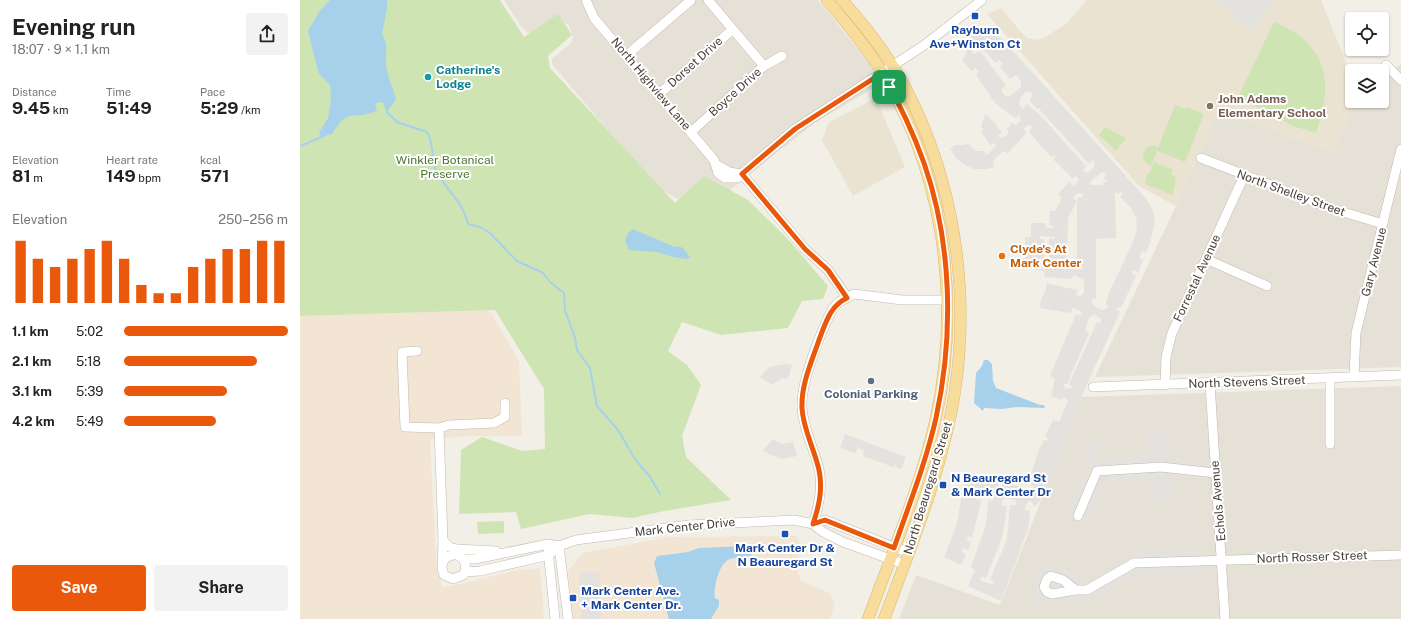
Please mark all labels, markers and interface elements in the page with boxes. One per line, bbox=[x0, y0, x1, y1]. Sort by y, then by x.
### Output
marker: Rayburn Ave+Winston Ct bbox=[970, 11, 980, 21]
map controls bbox=[1345, 12, 1389, 108]
button: locate bbox=[1345, 12, 1389, 56]
button: share bbox=[246, 13, 288, 55]
text: Evening run bbox=[12, 14, 136, 40]
place label: Rayburn Ave+Winston Ct bbox=[929, 23, 1021, 51]
street label: Dorset Drive bbox=[665, 34, 725, 90]
street label: North Highview Lane bbox=[608, 35, 694, 133]
text: 18:07 · 9 × 1.1 km bbox=[12, 42, 110, 57]
place label: Catherine's Lodge bbox=[436, 63, 500, 91]
button: layers bbox=[1345, 64, 1389, 108]
street label: Boyce Drive bbox=[706, 65, 764, 119]
pin bbox=[872, 70, 906, 104]
marker: Catherine's Lodge bbox=[423, 72, 433, 82]
icon: arrive bbox=[878, 76, 900, 98]
text: Distance bbox=[12, 86, 57, 98]
text: Time bbox=[106, 86, 131, 98]
text: Pace bbox=[200, 86, 225, 98]
place label: John Adams Elementary School bbox=[1218, 92, 1327, 120]
text: 9.45 bbox=[12, 98, 50, 118]
text: 51:49 bbox=[106, 98, 152, 118]
text: 5:29 bbox=[200, 98, 238, 118]
marker: John Adams Elementary School bbox=[1205, 101, 1215, 111]
text: km bbox=[50, 104, 69, 116]
text: /km bbox=[238, 104, 261, 116]
park label: Winkler Botanical Preserve bbox=[396, 153, 495, 181]
text: Elevation bbox=[12, 154, 59, 166]
text: Heart rate bbox=[106, 154, 158, 166]
text: kcal bbox=[200, 154, 221, 166]
text: 81 bbox=[12, 166, 31, 186]
text: 149 bbox=[106, 166, 136, 186]
text: 571 bbox=[200, 166, 230, 186]
street label: North Shelley Street bbox=[1235, 167, 1347, 219]
text: m bbox=[31, 172, 43, 184]
text: bpm bbox=[136, 172, 161, 184]
text: Elevation bbox=[12, 212, 67, 227]
text: 250–256 m bbox=[218, 212, 288, 227]
street label: Gary Avenue bbox=[1359, 226, 1389, 298]
street label: Forrestal Avenue bbox=[1171, 232, 1223, 324]
place label: Clyde's At Mark Center bbox=[1010, 242, 1082, 270]
marker: Clyde's At Mark Center bbox=[997, 251, 1007, 261]
text: 1.1 km bbox=[12, 324, 49, 339]
text: 5:02 bbox=[76, 324, 103, 339]
text: 2.1 km bbox=[12, 354, 51, 369]
text: 5:18 bbox=[76, 354, 101, 369]
street label: North Stevens Street bbox=[1188, 373, 1306, 391]
marker: Colonial Parking bbox=[866, 376, 876, 386]
text: 3.1 km bbox=[12, 384, 52, 399]
text: 5:39 bbox=[76, 384, 103, 399]
place label: Colonial Parking bbox=[824, 387, 918, 401]
text: 4.2 km bbox=[12, 414, 55, 429]
text: 5:49 bbox=[76, 414, 103, 429]
street label: North Beauregard Street bbox=[901, 420, 955, 556]
street label: Echols Avenue bbox=[1207, 460, 1229, 542]
place label: N Beauregard St & Mark Center Dr bbox=[951, 471, 1051, 499]
marker: N Beauregard St & Mark Center Dr bbox=[938, 480, 948, 490]
street label: Mark Center Drive bbox=[634, 515, 736, 539]
marker: Mark Center Dr & N Beauregard St bbox=[780, 529, 790, 539]
place label: Mark Center Dr & N Beauregard St bbox=[735, 541, 835, 569]
street label: North Rosser Street bbox=[1256, 548, 1368, 566]
button: Save bbox=[12, 565, 146, 611]
button: Share bbox=[154, 565, 288, 611]
place label: Mark Center Ave. + Mark Center Dr. bbox=[581, 584, 681, 612]
marker: Mark Center Ave. + Mark Center Dr. bbox=[568, 593, 578, 603]

